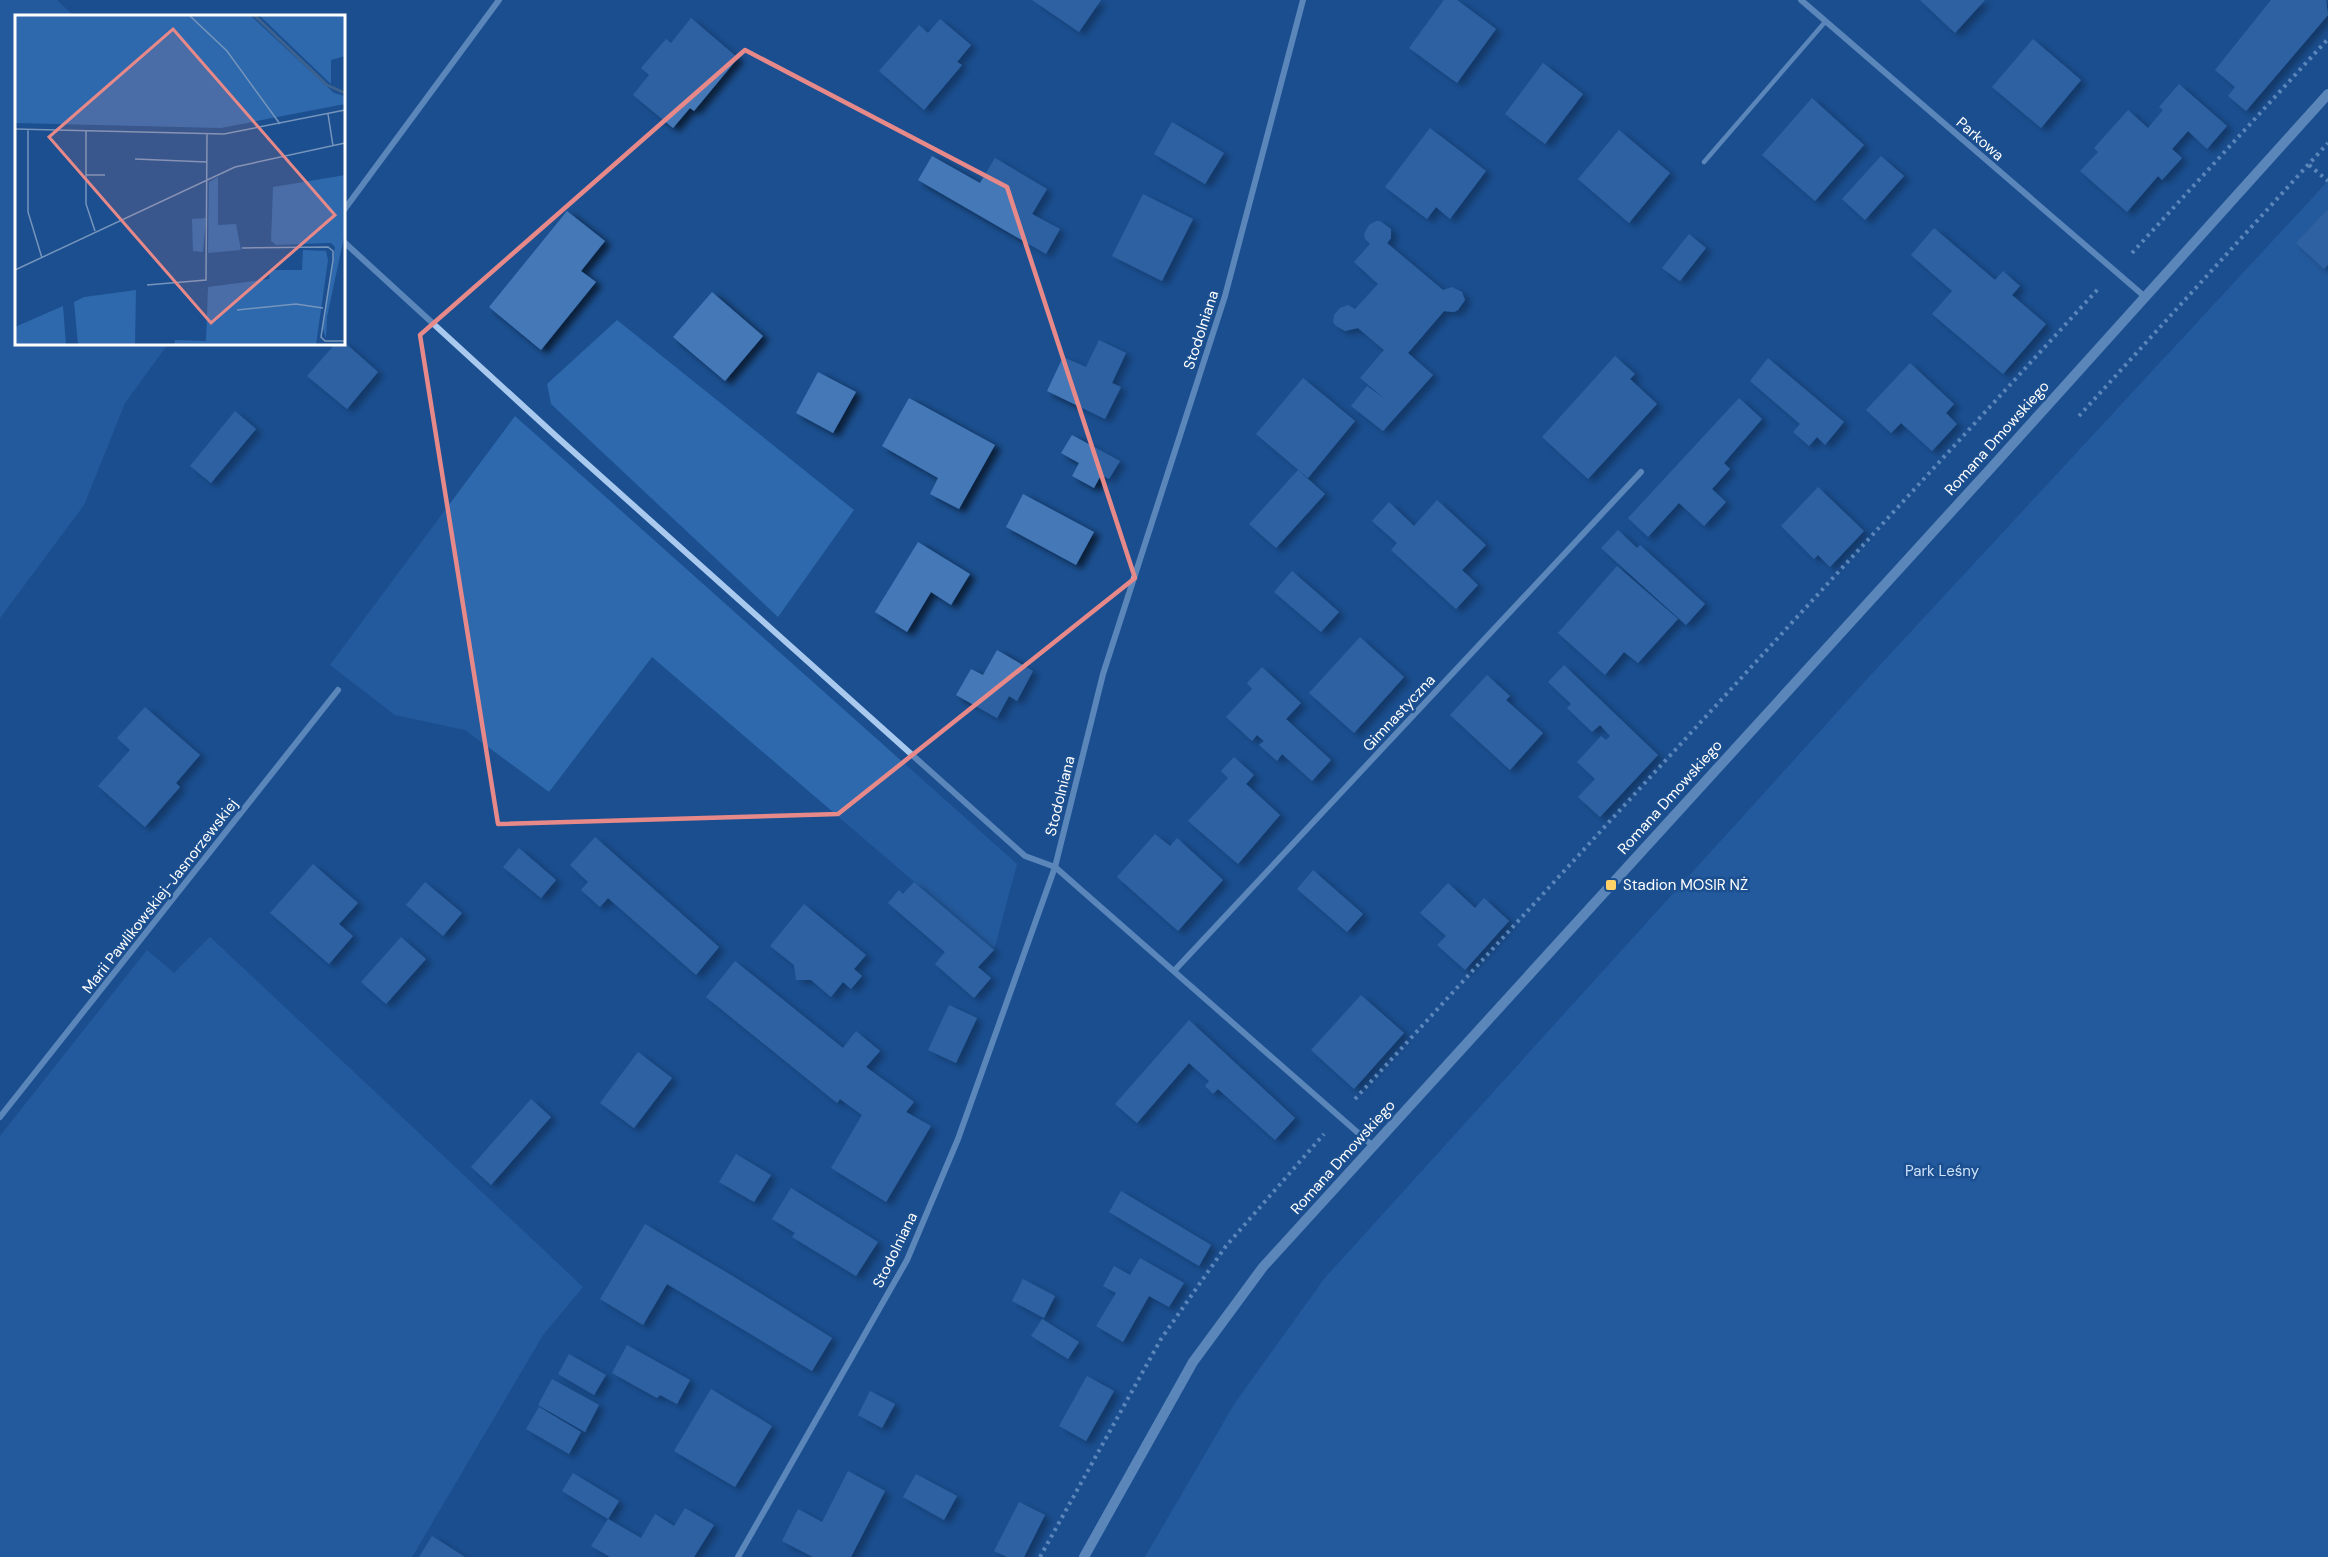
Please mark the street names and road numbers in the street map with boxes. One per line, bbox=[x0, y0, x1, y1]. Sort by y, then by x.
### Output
street label: Parkowa bbox=[1952, 113, 2008, 165]
street label: Stodolniana bbox=[1179, 288, 1223, 372]
street label: Romana Dmowskiego bbox=[1940, 376, 2054, 500]
street label: Gimnastyczna bbox=[1358, 670, 1440, 756]
street label: Romana Dmowskiego bbox=[1613, 735, 1727, 859]
street label: Stodolniana bbox=[1040, 754, 1080, 838]
street label: Marii Pawlikowskiej-Jasnorzewskiej bbox=[78, 795, 242, 997]
street label: Romana Dmowskiego bbox=[1286, 1095, 1400, 1219]
street label: Stodolniana bbox=[868, 1209, 922, 1291]

